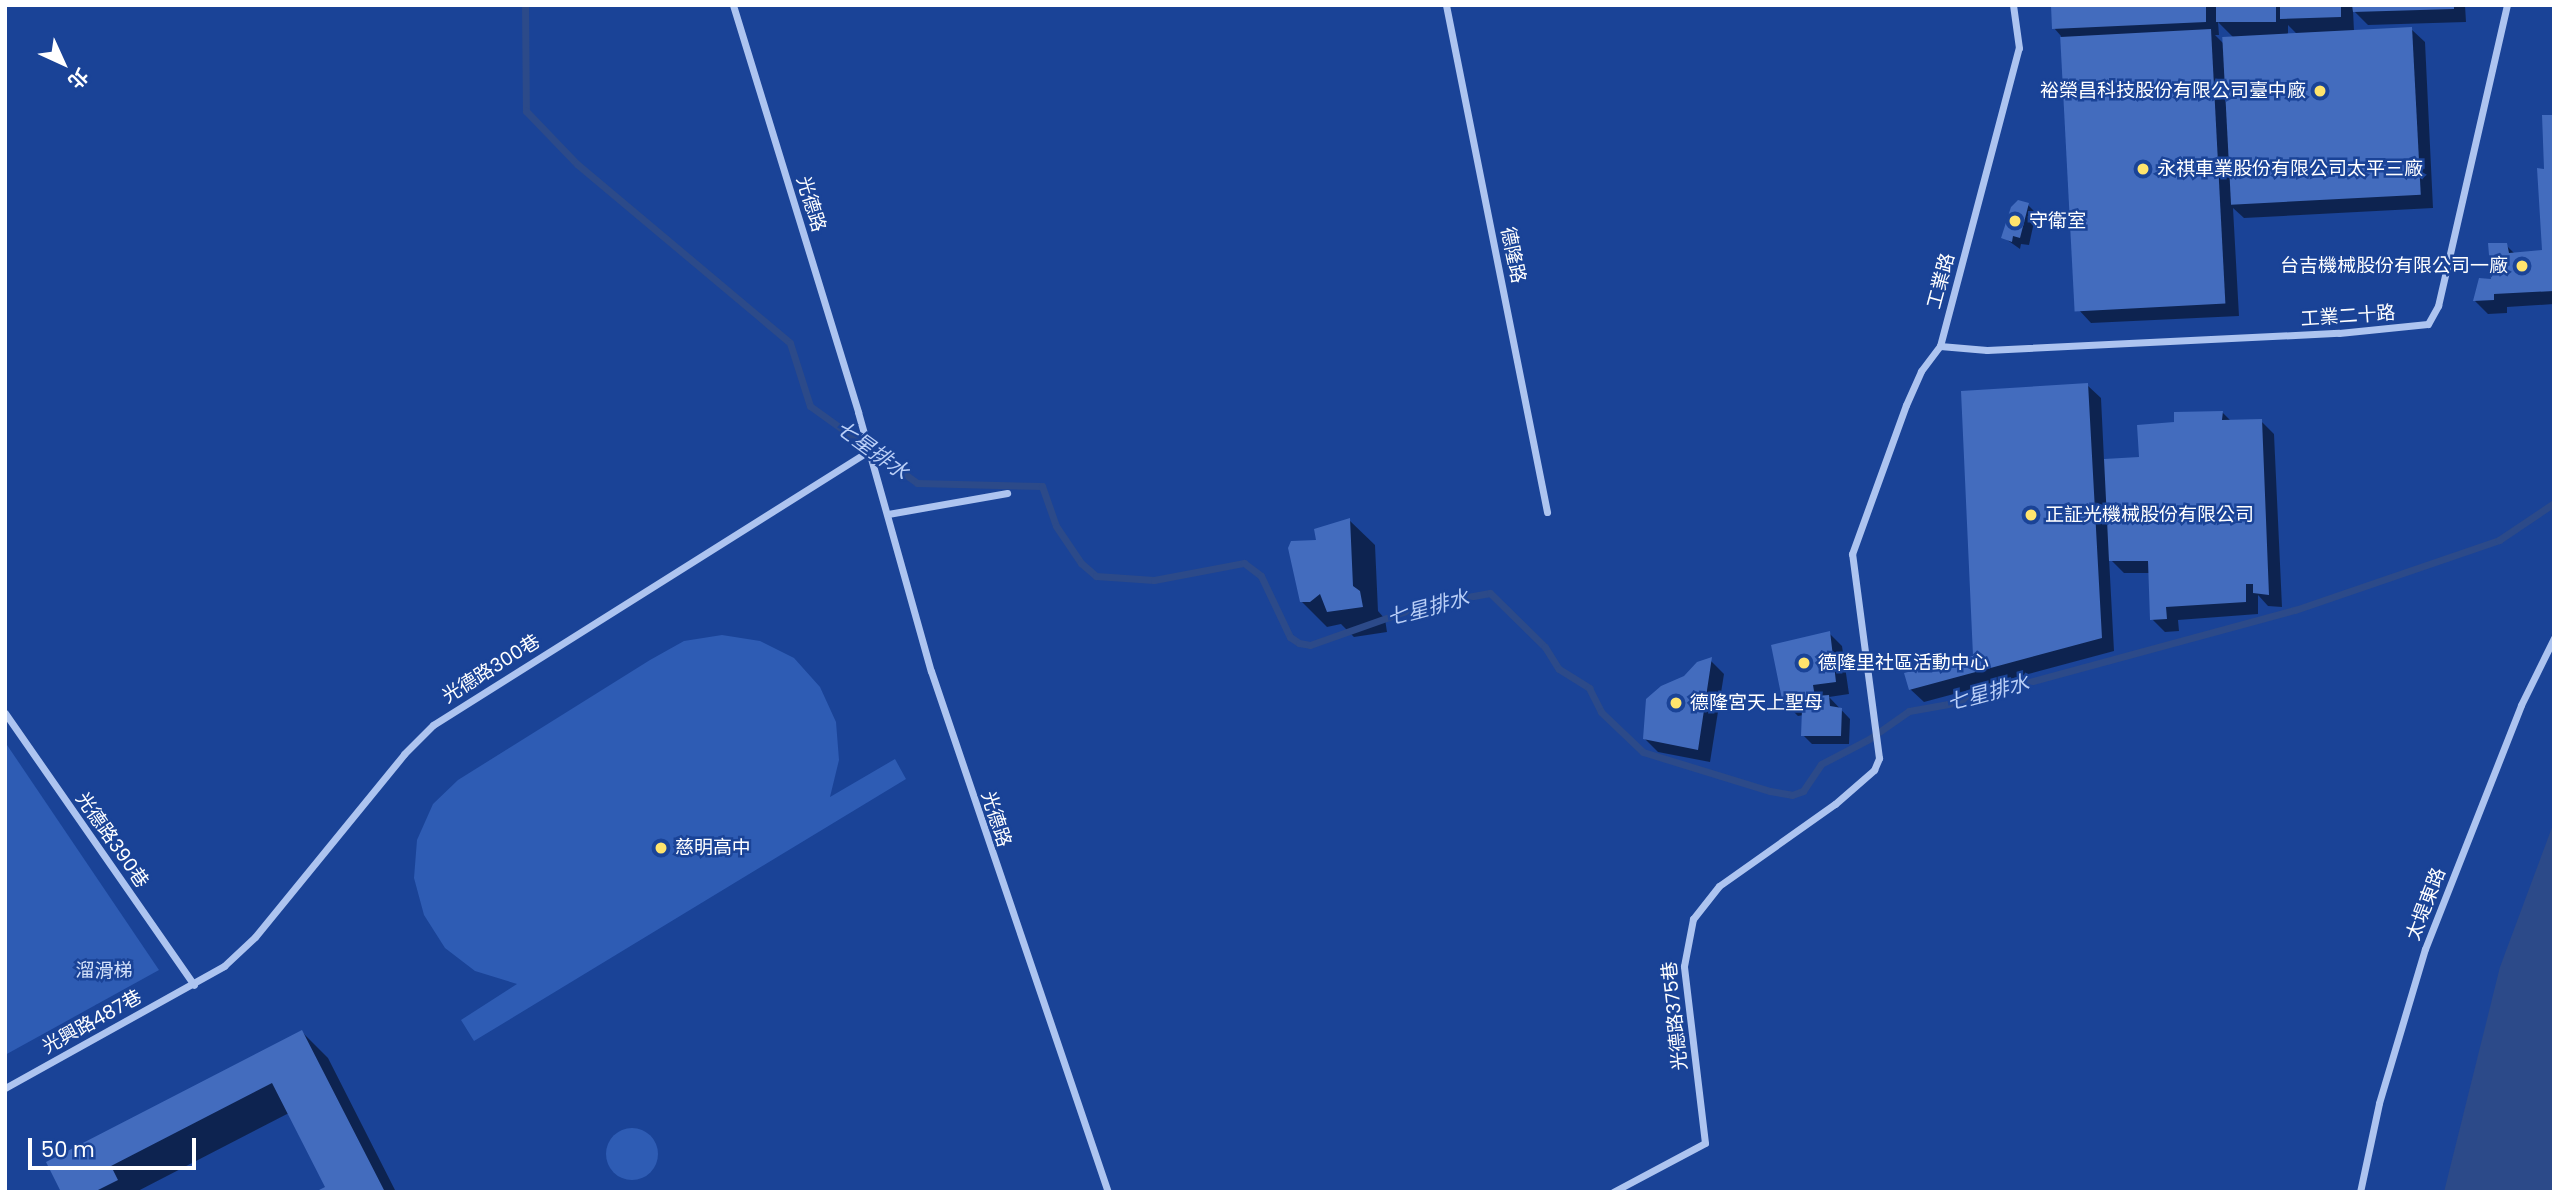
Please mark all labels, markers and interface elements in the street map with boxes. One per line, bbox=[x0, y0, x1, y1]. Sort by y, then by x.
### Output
north arrow bbox=[28, 28, 98, 98]
text: 北 bbox=[62, 62, 94, 94]
place label: 裕榮昌科技股份有限公司臺中廠 bbox=[2040, 80, 2306, 102]
marker: 裕榮昌科技股份有限公司臺中廠 bbox=[2312, 83, 2328, 99]
place label: 永祺車業股份有限公司太平三廠 bbox=[2157, 158, 2423, 180]
marker: 永祺車業股份有限公司太平三廠 bbox=[2135, 161, 2151, 177]
street label: 光德路 bbox=[792, 173, 830, 235]
place label: 守衛室 bbox=[2029, 210, 2086, 232]
marker: 守衛室 bbox=[2007, 213, 2023, 229]
street label: 德隆路 bbox=[1496, 225, 1530, 285]
street label: 工業路 bbox=[1923, 251, 1959, 311]
place label: 台吉機械股份有限公司一廠 bbox=[2280, 255, 2508, 277]
marker: 台吉機械股份有限公司一廠 bbox=[2514, 258, 2530, 274]
street label: 工業二十路 bbox=[2300, 301, 2396, 331]
water label: 七星排水 bbox=[831, 415, 913, 485]
place label: 正証光機械股份有限公司 bbox=[2045, 504, 2254, 526]
marker: 正証光機械股份有限公司 bbox=[2023, 507, 2039, 523]
water label: 七星排水 bbox=[1384, 585, 1472, 631]
street label: 光德路300巷 bbox=[438, 630, 544, 708]
place label: 德隆里社區活動中心 bbox=[1818, 652, 1989, 674]
marker: 德隆里社區活動中心 bbox=[1796, 655, 1812, 671]
water label: 七星排水 bbox=[1944, 670, 2032, 716]
place label: 德隆宮天上聖母 bbox=[1690, 692, 1823, 714]
marker: 德隆宮天上聖母 bbox=[1668, 695, 1684, 711]
street label: 光德路390巷 bbox=[71, 788, 153, 892]
street label: 光德路 bbox=[976, 788, 1016, 850]
place label: 慈明高中 bbox=[675, 837, 751, 859]
marker: 慈明高中 bbox=[653, 840, 669, 856]
street label: 太堤東路 bbox=[2402, 864, 2450, 944]
park label: 溜滑梯 bbox=[76, 960, 132, 982]
street label: 光德路375巷 bbox=[1658, 960, 1692, 1072]
street label: 光興路487巷 bbox=[38, 985, 146, 1059]
scale bar bbox=[32, 1124, 200, 1168]
text: 50 m bbox=[41, 1135, 95, 1164]

